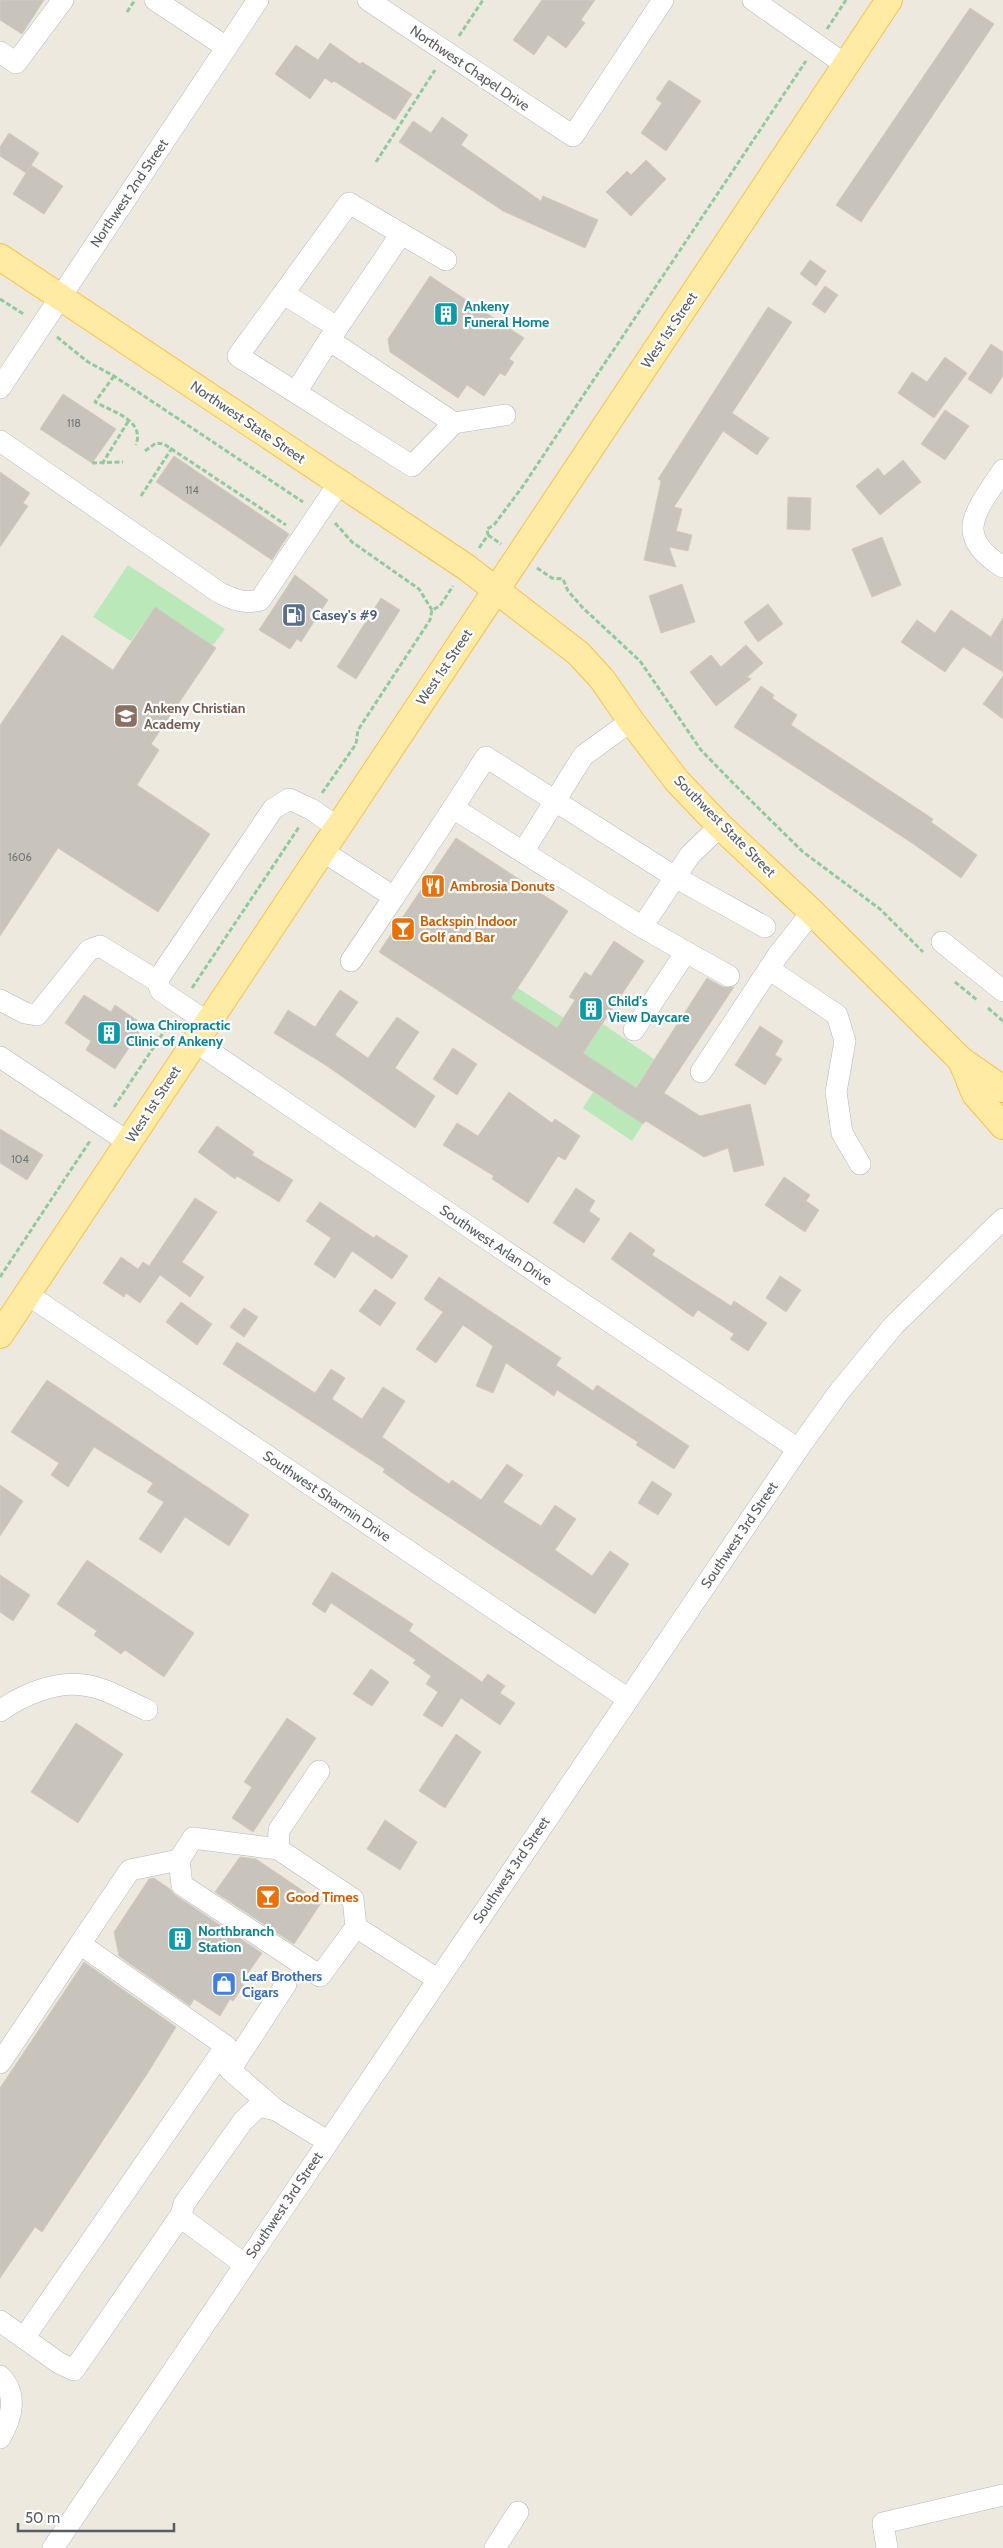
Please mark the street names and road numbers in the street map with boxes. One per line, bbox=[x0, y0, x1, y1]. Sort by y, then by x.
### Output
street label: Northwest Chapel Drive bbox=[407, 21, 533, 115]
street label: Northwest 2nd Street bbox=[86, 135, 172, 251]
street label: West 1st Street bbox=[637, 288, 701, 371]
street label: Northwest State Street bbox=[187, 377, 309, 467]
street label: West 1st Street bbox=[412, 625, 476, 708]
street label: Southwest State Street bbox=[670, 771, 780, 881]
street label: West 1st Street bbox=[122, 1062, 185, 1146]
street label: Southwest Arlan Drive bbox=[436, 1201, 556, 1289]
street label: Southwest Sharmin Drive bbox=[259, 1446, 395, 1546]
street label: Southwest 3rd Street bbox=[697, 1478, 782, 1592]
street label: Southwest 3rd Street bbox=[469, 1813, 554, 1927]
street label: Southwest 3rd Street bbox=[242, 2148, 327, 2262]

